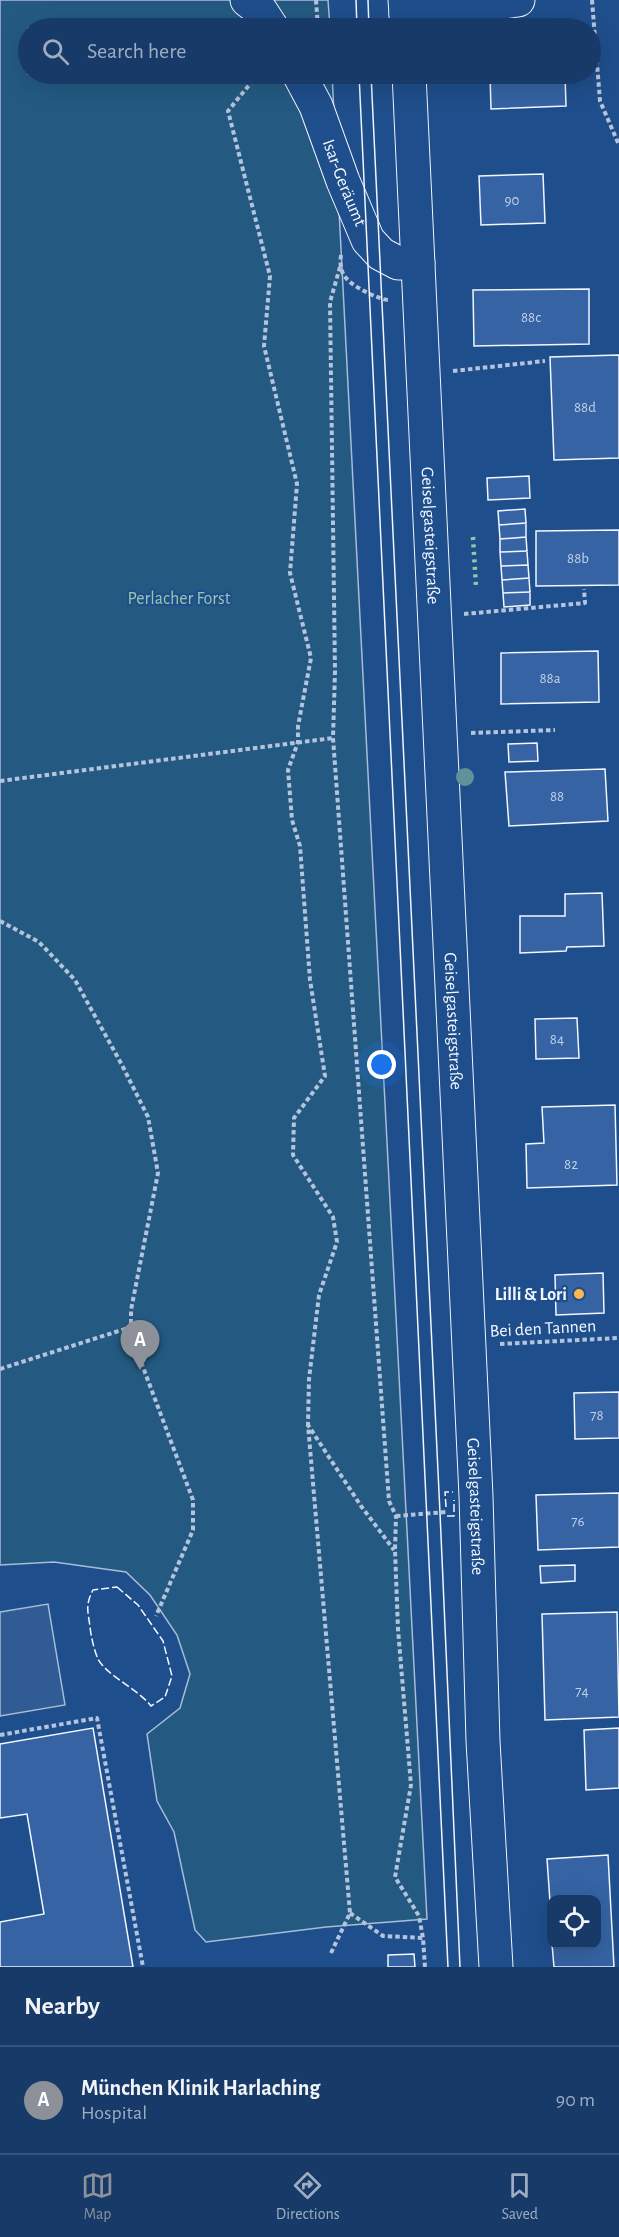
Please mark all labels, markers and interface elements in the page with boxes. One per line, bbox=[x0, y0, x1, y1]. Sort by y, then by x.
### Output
search box bbox=[18, 18, 601, 84]
icon: search bbox=[39, 35, 72, 68]
text: Search here bbox=[87, 40, 186, 62]
street label: Isar-Geräumt bbox=[319, 137, 369, 229]
house number: 90 bbox=[505, 193, 520, 208]
house number: 88c bbox=[521, 310, 541, 325]
house number: 88d bbox=[574, 400, 596, 415]
street label: Geiselgasteigstraße bbox=[418, 466, 442, 605]
house number: 88b bbox=[567, 551, 589, 566]
park label: Perlacher Forst bbox=[128, 590, 231, 608]
house number: 88a bbox=[539, 671, 561, 686]
house number: 88 bbox=[550, 789, 564, 804]
street label: Geiselgasteigstraße bbox=[440, 952, 465, 1090]
house number: 84 bbox=[550, 1032, 564, 1047]
your location bbox=[367, 1050, 396, 1079]
house number: 82 bbox=[564, 1157, 578, 1172]
place label: Lilli & Lori bbox=[495, 1286, 567, 1304]
marker: Lilli & Lori bbox=[572, 1287, 586, 1301]
street label: Bei den Tannen bbox=[489, 1317, 597, 1341]
pin: A bbox=[120, 1320, 160, 1370]
house number: 78 bbox=[590, 1408, 604, 1423]
street label: Geiselgasteigstraße bbox=[463, 1437, 486, 1576]
house number: 76 bbox=[571, 1514, 585, 1529]
house number: 74 bbox=[575, 1684, 589, 1699]
map controls bbox=[547, 1895, 601, 1949]
button: locate bbox=[547, 1895, 601, 1949]
text: Nearby bbox=[24, 1993, 100, 2019]
text: München Klinik Harlaching bbox=[81, 2077, 320, 2099]
text: A bbox=[38, 2090, 50, 2110]
text: 90 m bbox=[556, 2090, 595, 2110]
text: Hospital bbox=[81, 2103, 147, 2123]
tab: Map bbox=[81, 2169, 114, 2224]
tab: Directions bbox=[276, 2169, 340, 2224]
tab: Saved bbox=[501, 2169, 538, 2224]

